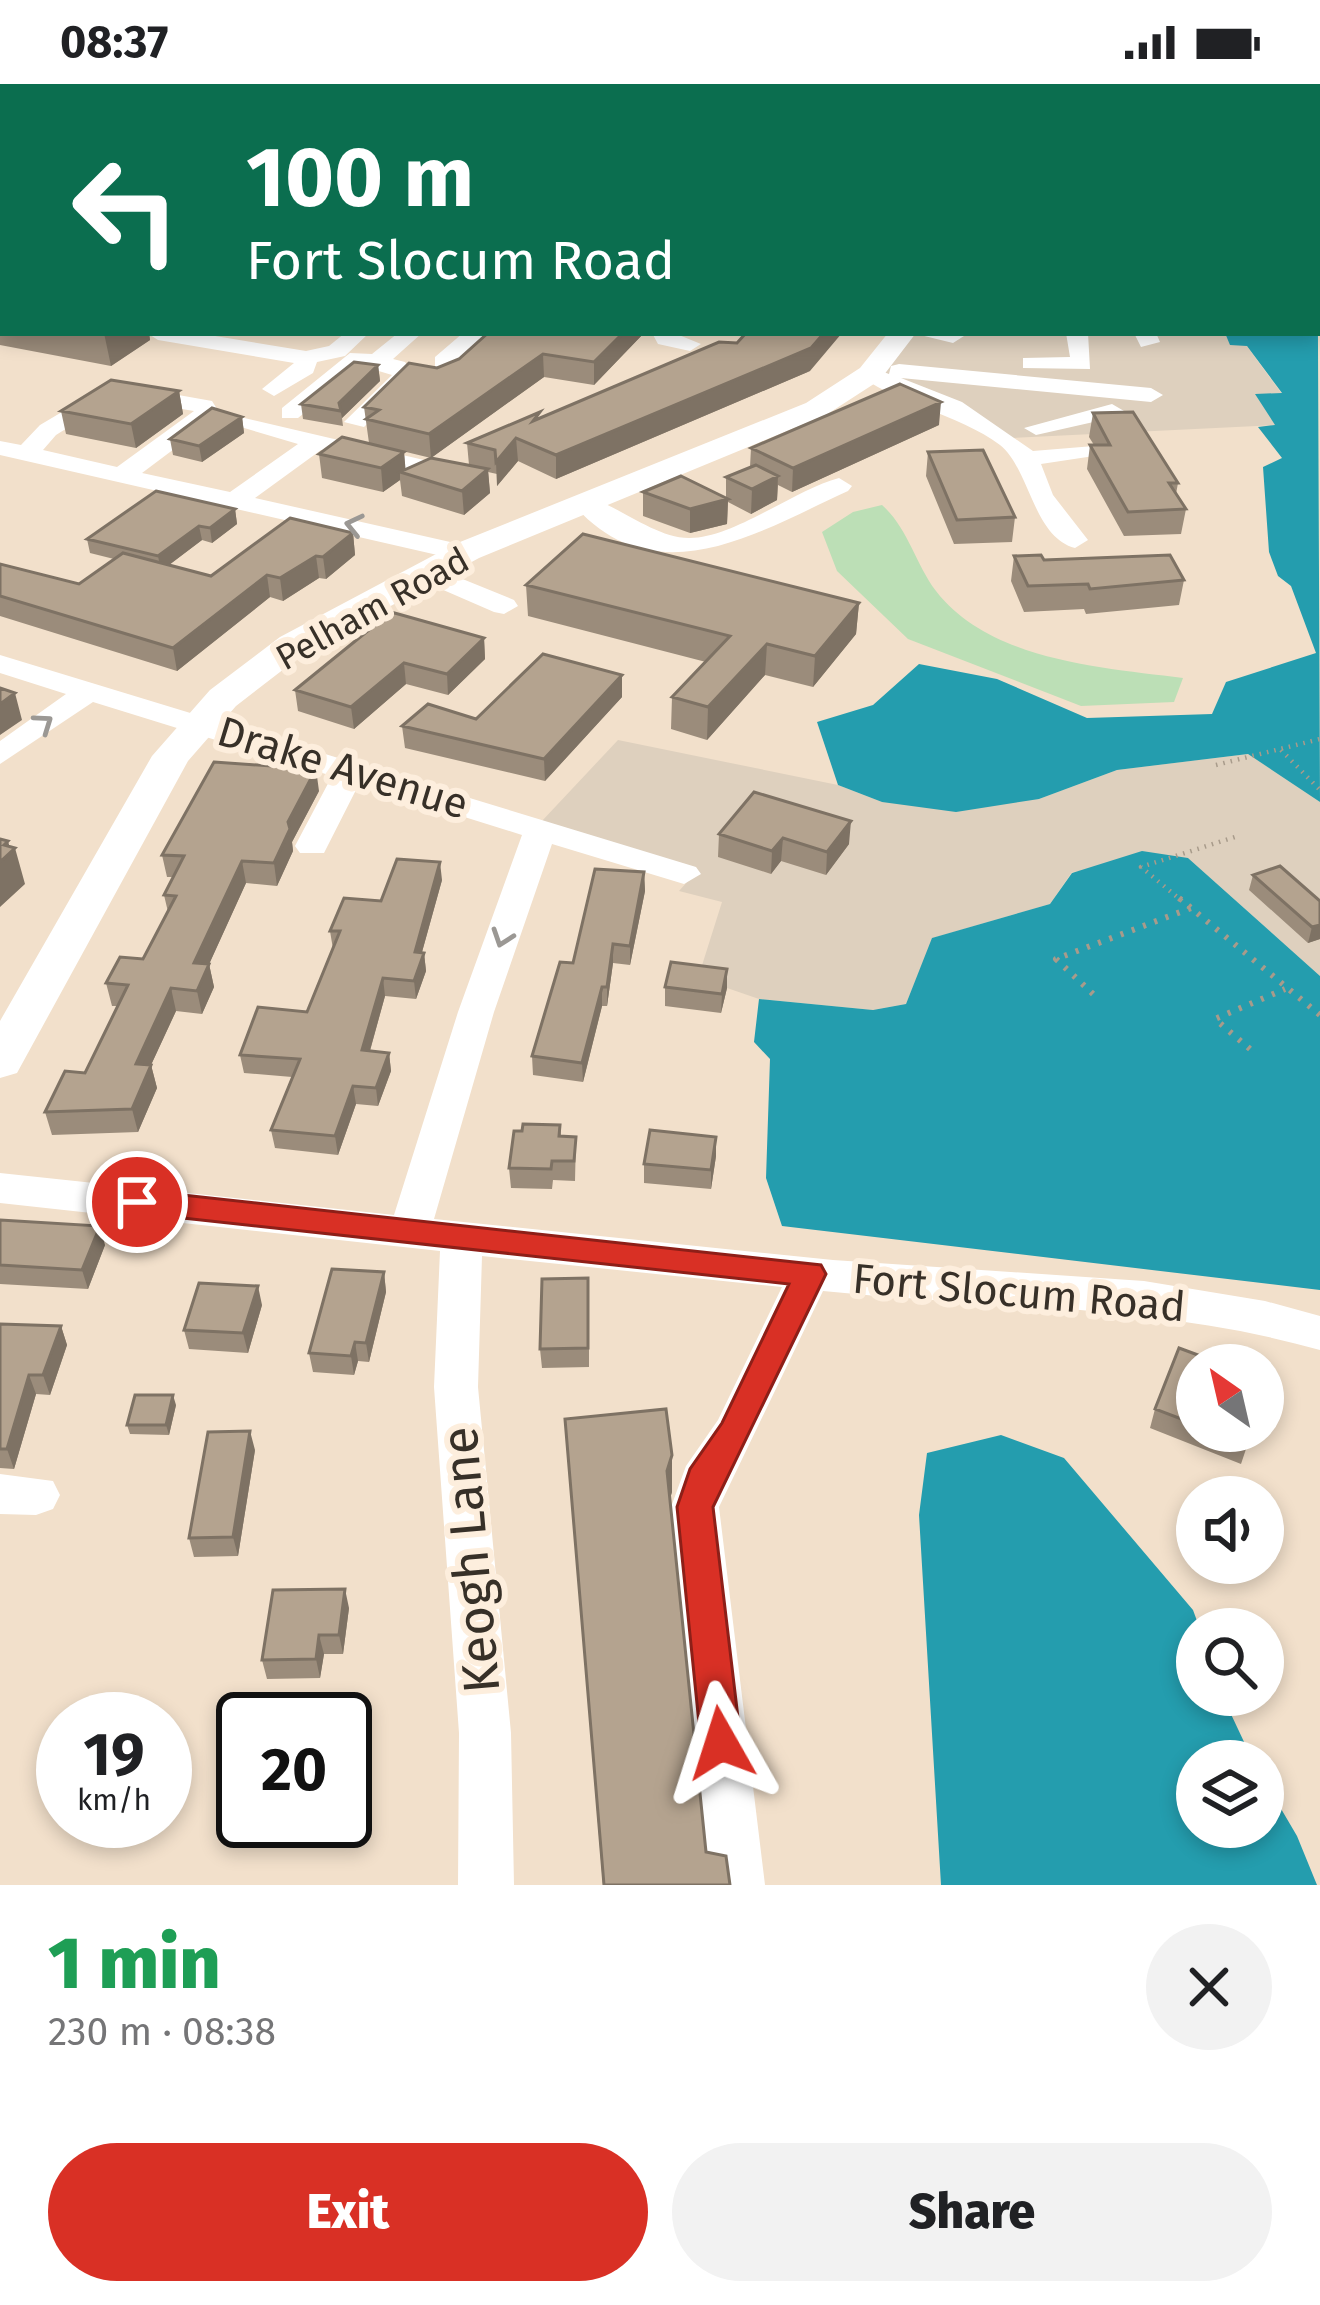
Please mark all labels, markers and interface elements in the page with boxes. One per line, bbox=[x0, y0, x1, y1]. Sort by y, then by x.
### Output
text: 08:37 bbox=[60, 15, 168, 69]
text: 100 m bbox=[246, 127, 474, 228]
icon: left bbox=[48, 132, 204, 288]
text: Fort Slocum Road bbox=[246, 229, 675, 293]
one-way arrow bbox=[345, 514, 365, 539]
street label: Pelham Road bbox=[268, 538, 477, 680]
street label: Drake Avenue bbox=[211, 706, 474, 830]
one-way arrow bbox=[30, 715, 52, 737]
one-way arrow bbox=[492, 927, 516, 948]
pin bbox=[86, 1151, 188, 1253]
icon: arrive bbox=[104, 1169, 170, 1235]
street label: Fort Slocum Road bbox=[850, 1254, 1187, 1332]
north arrow bbox=[1176, 1344, 1284, 1452]
map controls bbox=[1176, 1344, 1284, 1848]
street label: Keogh Lane bbox=[428, 1424, 514, 1696]
button: sound bbox=[1176, 1476, 1284, 1584]
button: search bbox=[1176, 1608, 1284, 1716]
position arrow bbox=[658, 1680, 784, 1806]
speed limit sign: 20 bbox=[216, 1692, 372, 1848]
text: 19 bbox=[83, 1719, 145, 1791]
button: layers bbox=[1176, 1740, 1284, 1848]
text: km/h bbox=[77, 1782, 151, 1818]
text: 1 min bbox=[48, 1921, 221, 2007]
button: close bbox=[1146, 1924, 1272, 2050]
text: 230 m · 08:38 bbox=[48, 2009, 276, 2055]
button: Exit bbox=[48, 2143, 648, 2281]
button: Share bbox=[672, 2143, 1272, 2281]

